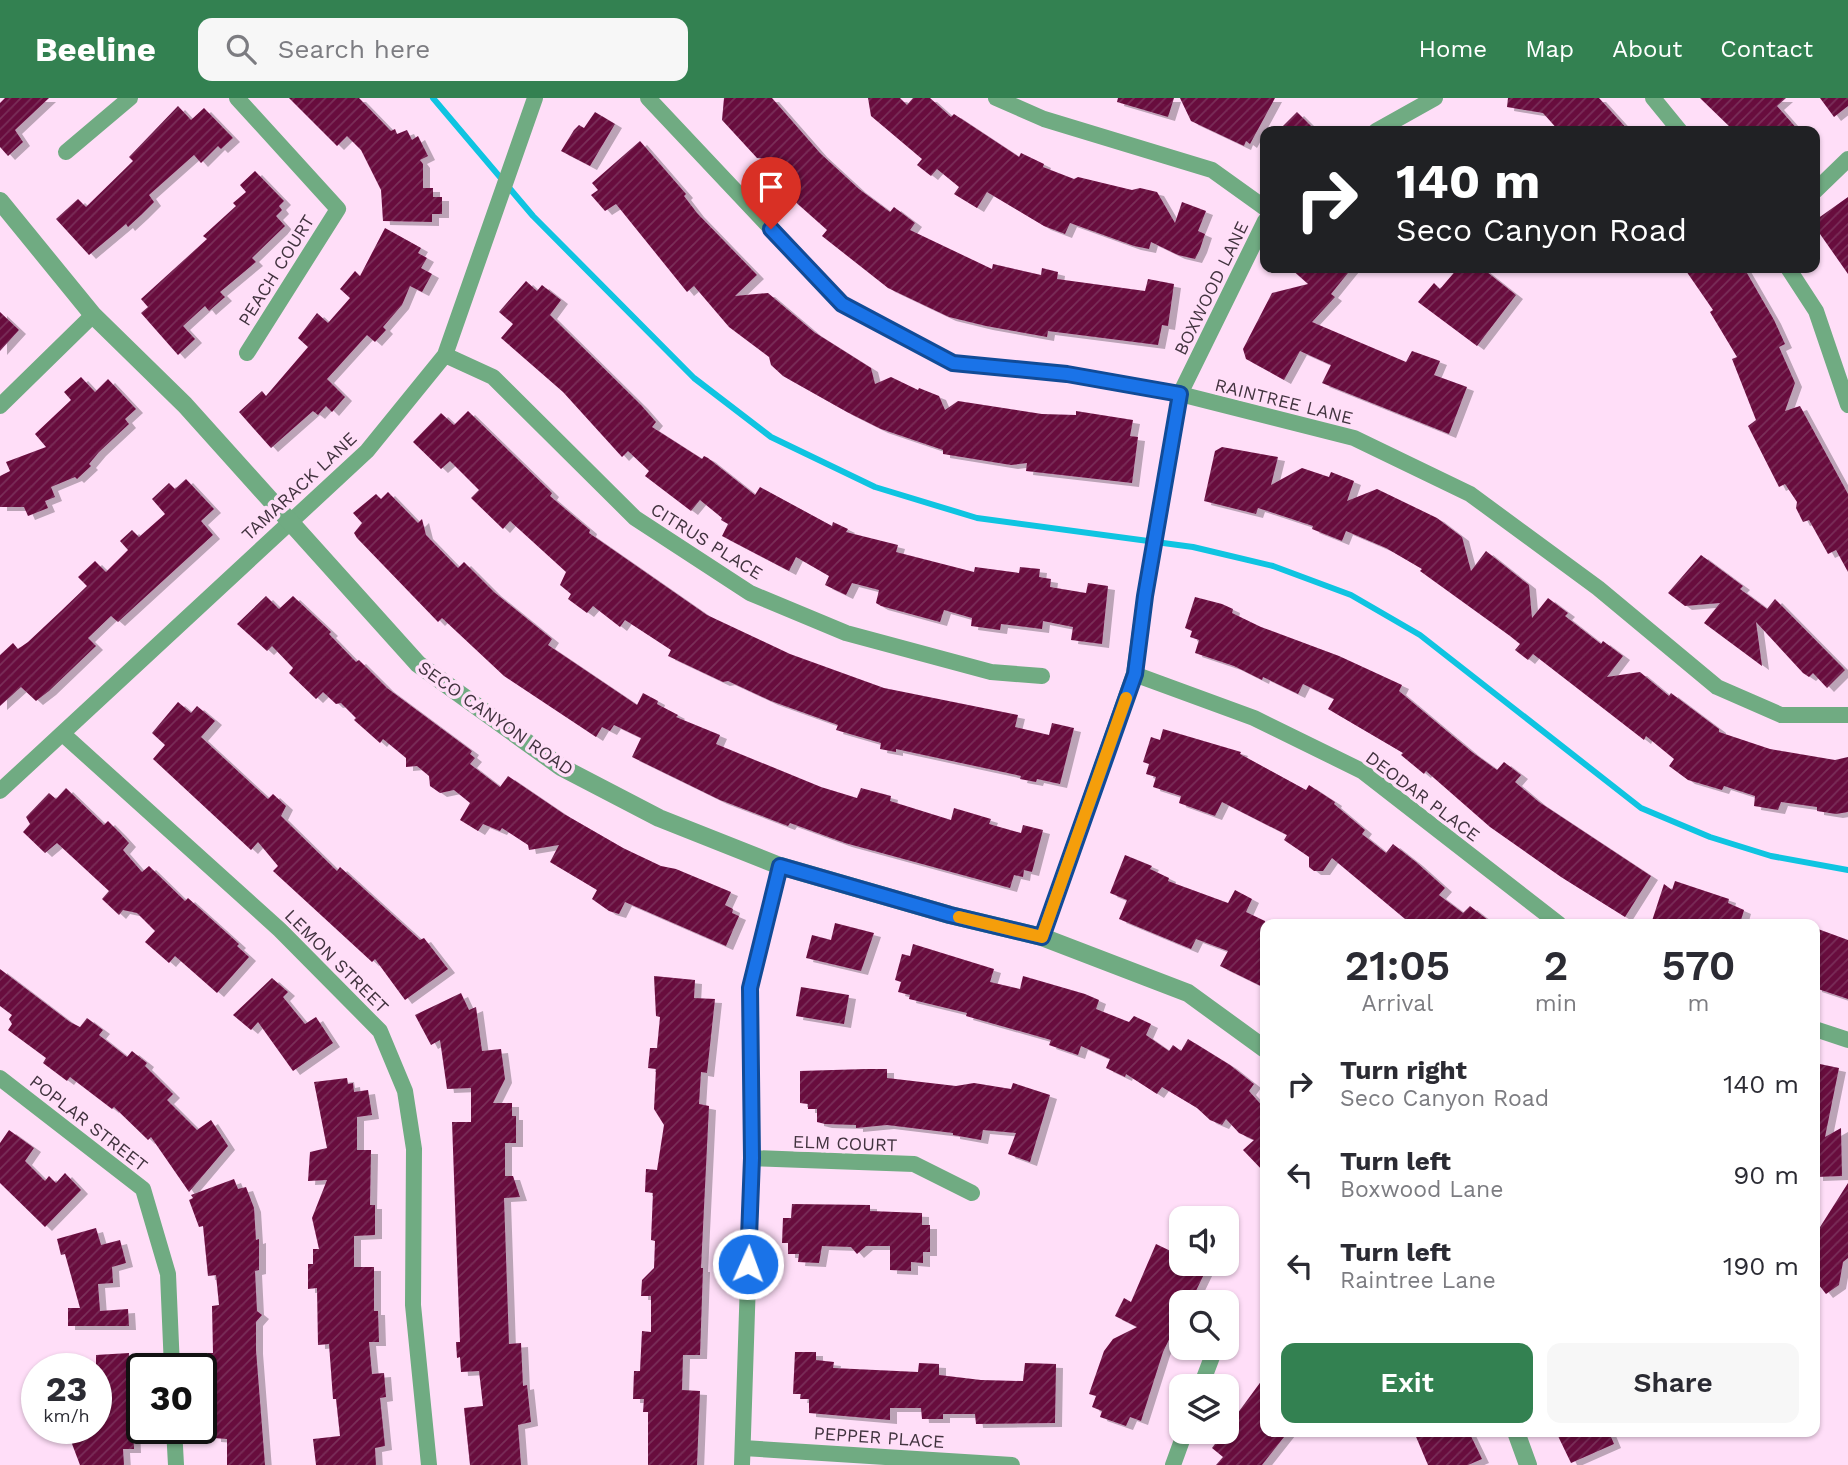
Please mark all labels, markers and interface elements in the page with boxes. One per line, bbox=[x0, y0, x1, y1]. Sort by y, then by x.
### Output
search box bbox=[198, 18, 688, 81]
text: Beeline bbox=[35, 30, 156, 69]
icon: search bbox=[222, 30, 260, 68]
text: Search here bbox=[278, 34, 430, 64]
text: Home bbox=[1419, 35, 1487, 63]
text: Map bbox=[1525, 35, 1574, 63]
text: About bbox=[1612, 35, 1682, 63]
text: Contact bbox=[1720, 35, 1813, 63]
text: 140 m bbox=[1396, 152, 1540, 210]
icon: right bbox=[1281, 154, 1372, 245]
pin bbox=[741, 157, 801, 229]
icon: arrive bbox=[752, 168, 790, 206]
street label: PEACH COURT bbox=[234, 211, 319, 329]
text: Seco Canyon Road bbox=[1396, 211, 1687, 249]
street label: BOXWOOD LANE bbox=[1170, 218, 1252, 358]
street label: RAINTREE LANE bbox=[1213, 374, 1355, 428]
street label: TAMARACK LANE bbox=[237, 427, 361, 545]
street label: CITRUS PLACE bbox=[647, 498, 767, 584]
street label: SECO CANYON ROAD bbox=[414, 656, 578, 780]
street label: DEODAR PLACE bbox=[1362, 746, 1484, 846]
street label: LEMON STREET bbox=[281, 905, 393, 1017]
text: 21:05 bbox=[1344, 941, 1450, 990]
text: 2 bbox=[1543, 941, 1568, 990]
text: 570 bbox=[1661, 941, 1736, 990]
text: Arrival bbox=[1361, 990, 1433, 1017]
text: min bbox=[1535, 990, 1577, 1017]
text: m bbox=[1688, 990, 1709, 1017]
text: Turn right bbox=[1340, 1055, 1467, 1085]
icon: right bbox=[1281, 1065, 1319, 1103]
text: 140 m bbox=[1723, 1069, 1799, 1099]
street label: POPLAR STREET bbox=[26, 1070, 152, 1176]
text: Seco Canyon Road bbox=[1340, 1085, 1549, 1112]
street label: ELM COURT bbox=[792, 1131, 898, 1155]
text: Turn left bbox=[1340, 1146, 1451, 1176]
icon: left bbox=[1281, 1156, 1319, 1194]
text: 90 m bbox=[1733, 1160, 1799, 1190]
text: Boxwood Lane bbox=[1340, 1176, 1504, 1203]
map controls bbox=[1169, 1206, 1239, 1444]
button: sound bbox=[1169, 1206, 1239, 1276]
position arrow bbox=[711, 1227, 785, 1301]
text: Turn left bbox=[1340, 1237, 1451, 1267]
icon: left bbox=[1281, 1247, 1319, 1285]
text: 190 m bbox=[1723, 1251, 1799, 1281]
text: Raintree Lane bbox=[1340, 1267, 1496, 1294]
button: search bbox=[1169, 1290, 1239, 1360]
button: Exit bbox=[1281, 1343, 1533, 1423]
button: Share bbox=[1547, 1343, 1799, 1423]
speed limit sign: 30 bbox=[126, 1353, 217, 1444]
text: 23 bbox=[46, 1368, 87, 1410]
button: layers bbox=[1169, 1374, 1239, 1444]
text: km/h bbox=[43, 1405, 90, 1426]
street label: PEPPER PLACE bbox=[813, 1422, 945, 1452]

